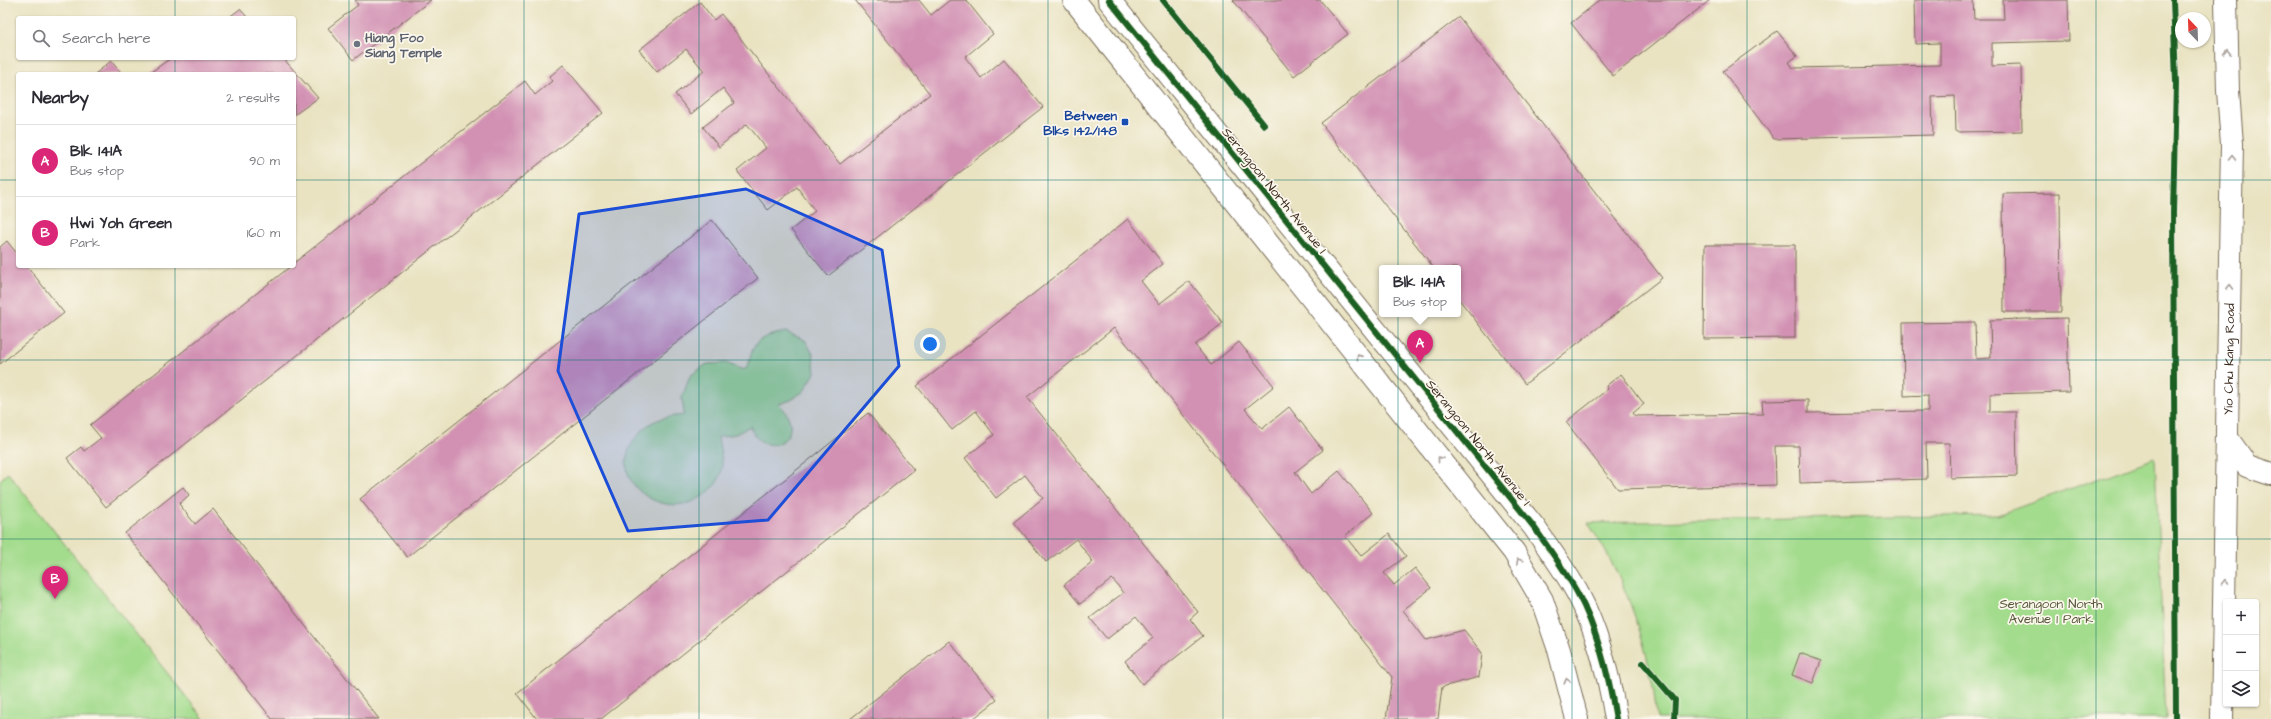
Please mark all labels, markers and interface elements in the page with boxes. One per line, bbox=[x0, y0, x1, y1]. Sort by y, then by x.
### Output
north arrow bbox=[2175, 12, 2211, 48]
search box bbox=[16, 16, 296, 60]
icon: search bbox=[30, 27, 52, 49]
text: Search here bbox=[62, 28, 151, 49]
place label: Hiang Foo Siang Temple bbox=[364, 29, 442, 64]
marker: Hiang Foo Siang Temple bbox=[352, 39, 362, 49]
one-way arrow bbox=[2223, 49, 2231, 55]
text: Nearby bbox=[32, 86, 89, 110]
text: 2 results bbox=[226, 89, 280, 107]
place label: Between Blks 142/148 bbox=[1043, 107, 1118, 140]
marker: Between Blks 142/148 bbox=[1120, 117, 1130, 127]
street label: Serangoon North Avenue 1 bbox=[1217, 124, 1331, 258]
text: Blk 141A bbox=[70, 141, 122, 162]
text: A bbox=[41, 152, 49, 170]
text: 90 m bbox=[249, 152, 280, 170]
one-way arrow bbox=[2228, 154, 2236, 160]
text: Bus stop bbox=[70, 162, 124, 180]
text: Hwi Yoh Green bbox=[70, 213, 172, 234]
text: B bbox=[40, 224, 50, 242]
text: 160 m bbox=[247, 224, 280, 242]
text: Park bbox=[70, 234, 100, 252]
popup bbox=[1379, 265, 1461, 317]
text: Blk 141A bbox=[1393, 272, 1445, 293]
one-way arrow bbox=[2226, 284, 2234, 290]
text: Bus stop bbox=[1393, 293, 1447, 311]
street label: Yio Chu Kang Road bbox=[2219, 303, 2240, 415]
pin: A bbox=[1407, 330, 1433, 363]
your location bbox=[920, 334, 940, 354]
one-way arrow bbox=[1356, 354, 1363, 361]
street label: Serangoon North Avenue 1 bbox=[1421, 376, 1535, 510]
one-way arrow bbox=[1437, 456, 1444, 463]
one-way arrow bbox=[1517, 558, 1524, 565]
pin: B bbox=[42, 566, 68, 599]
one-way arrow bbox=[2220, 579, 2229, 585]
park label: Serangoon North Avenue 1 Park bbox=[1999, 595, 2103, 628]
map controls bbox=[2223, 599, 2259, 707]
button: + bbox=[2223, 599, 2259, 635]
button: − bbox=[2223, 635, 2259, 671]
button: layers bbox=[2223, 671, 2259, 707]
one-way arrow bbox=[1564, 678, 1572, 684]

